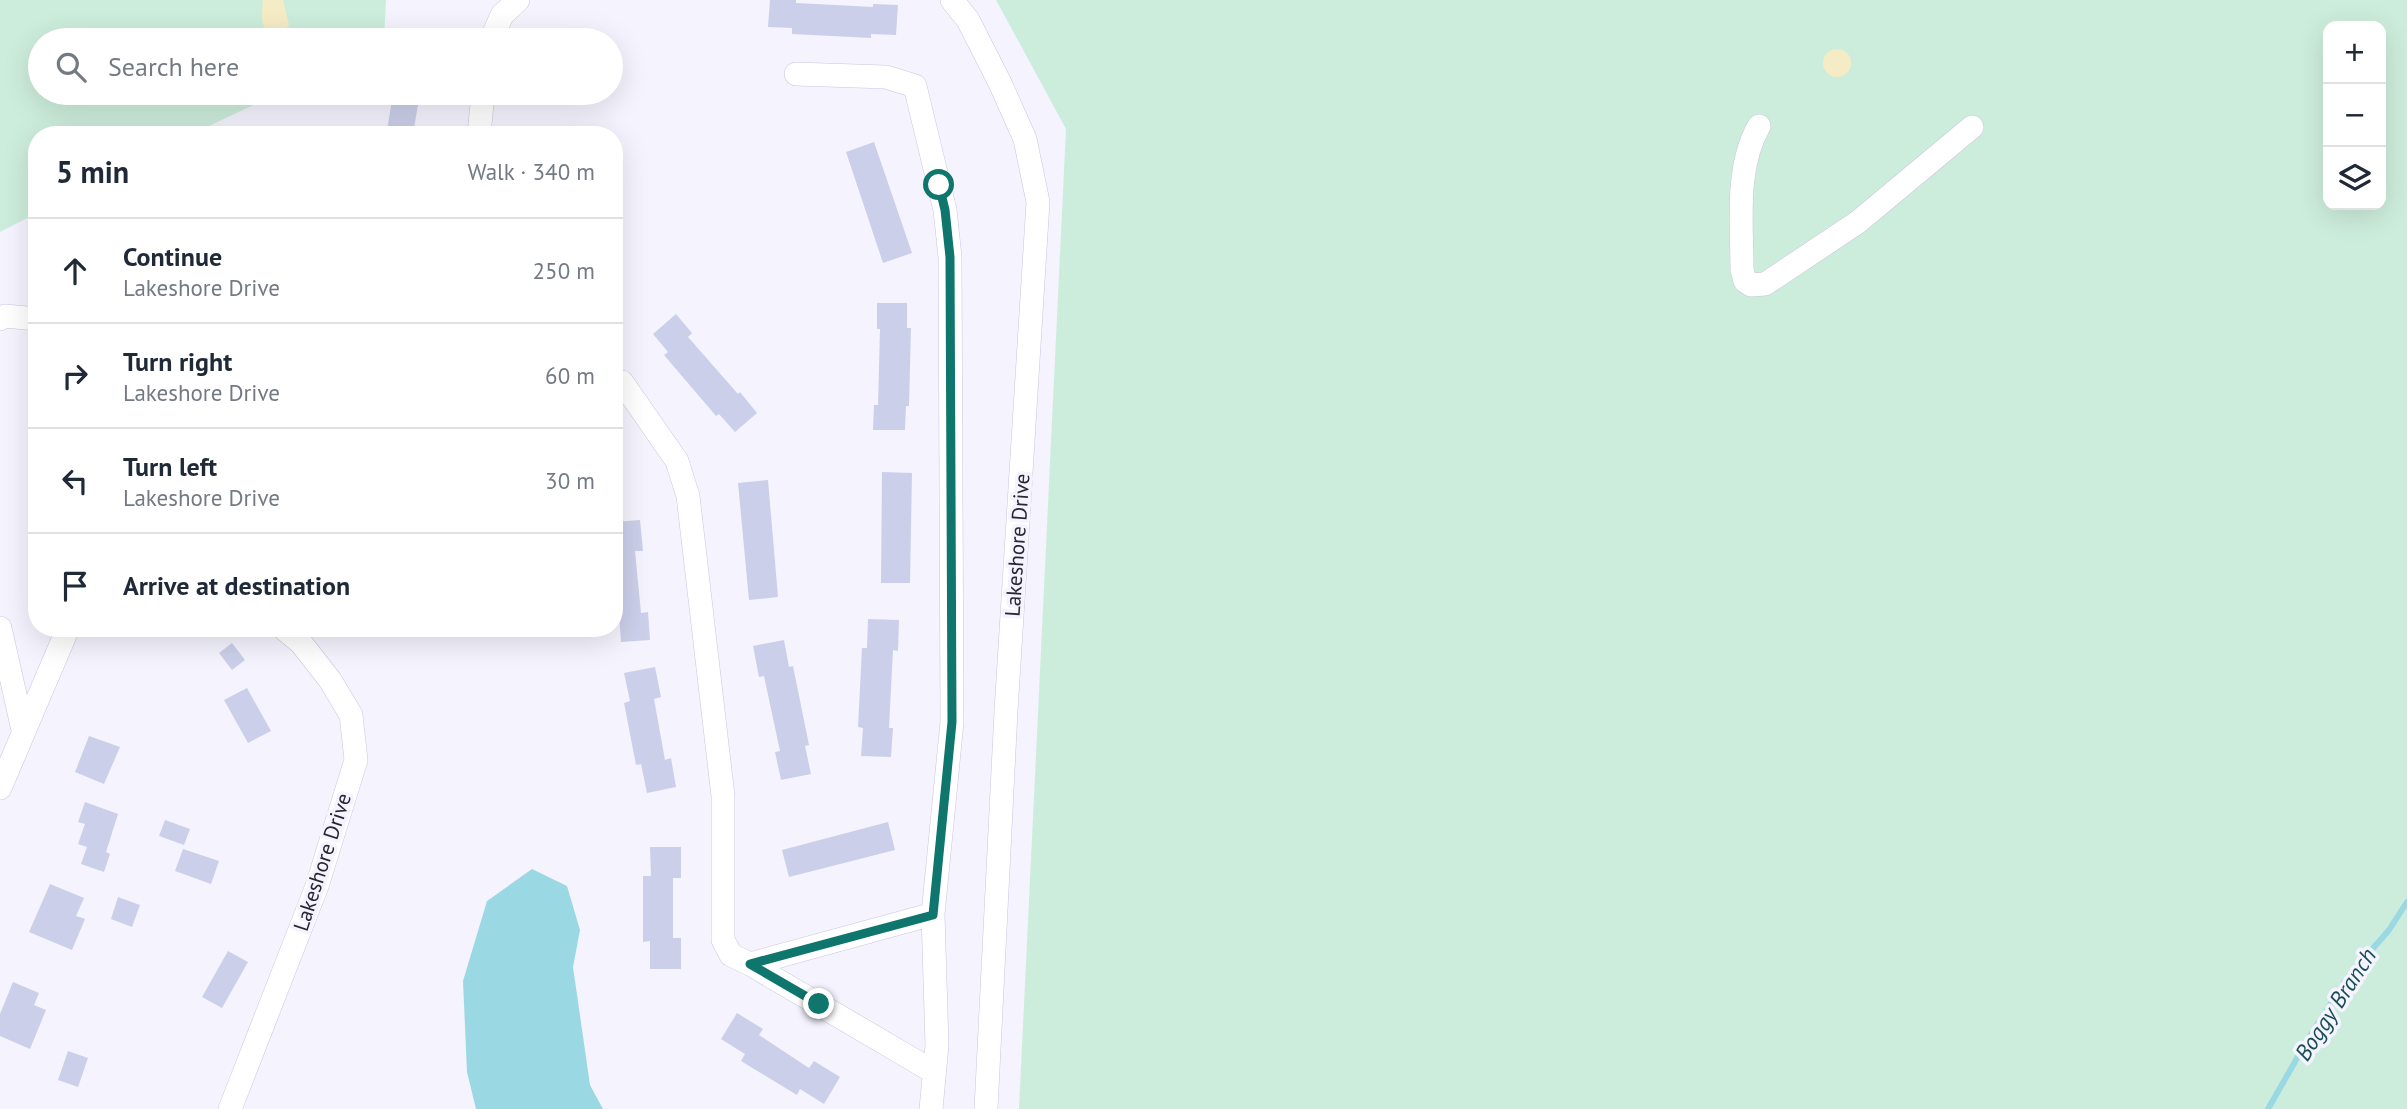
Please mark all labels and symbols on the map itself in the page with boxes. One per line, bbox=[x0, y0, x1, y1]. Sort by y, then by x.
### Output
route start bbox=[923, 169, 954, 200]
street label: Lakeshore Drive bbox=[999, 473, 1035, 617]
street label: Lakeshore Drive bbox=[287, 790, 357, 934]
water label: Boggy Branch bbox=[2288, 942, 2382, 1066]
route end bbox=[803, 988, 834, 1019]

